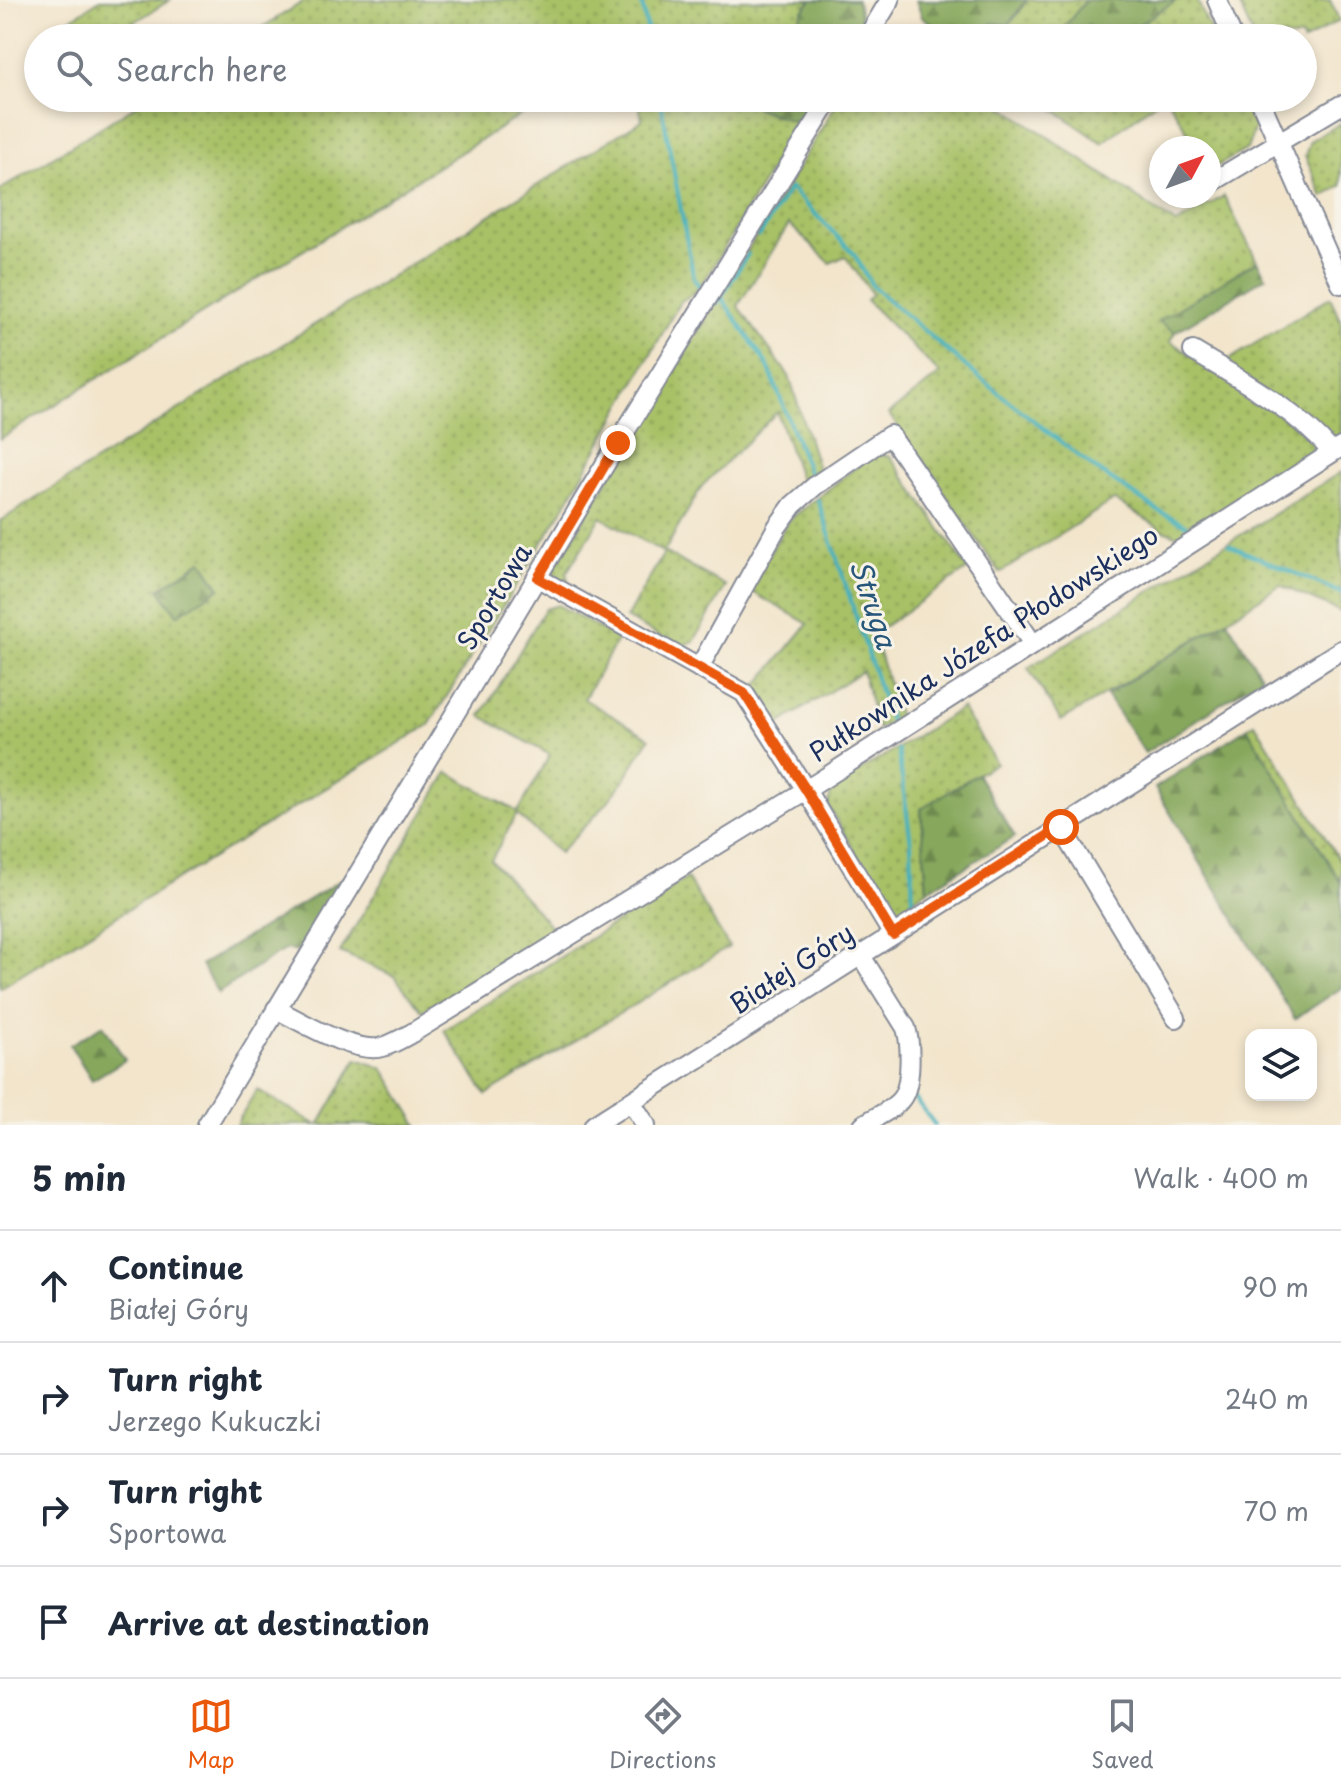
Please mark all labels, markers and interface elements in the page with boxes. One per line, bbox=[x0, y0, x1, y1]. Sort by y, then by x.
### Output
search box bbox=[24, 24, 1317, 112]
icon: search bbox=[52, 46, 96, 90]
text: Search here bbox=[116, 46, 288, 91]
north arrow bbox=[1149, 136, 1221, 208]
route end bbox=[600, 425, 636, 461]
street label: Pułkownika Józefa Płodowskiego bbox=[801, 515, 1165, 771]
street label: Sportowa bbox=[447, 535, 541, 657]
water label: Struga bbox=[840, 554, 909, 654]
route start bbox=[1043, 809, 1079, 845]
street label: Białej Góry bbox=[721, 913, 861, 1022]
map controls bbox=[1245, 1029, 1317, 1101]
button: layers bbox=[1245, 1029, 1317, 1101]
text: 5 min bbox=[32, 1151, 126, 1203]
text: Walk · 400 m bbox=[1133, 1158, 1309, 1197]
text: Continue bbox=[108, 1244, 243, 1289]
icon: ahead bbox=[32, 1264, 76, 1308]
text: 90 m bbox=[1242, 1267, 1309, 1306]
text: Białej Góry bbox=[108, 1289, 249, 1328]
text: Turn right bbox=[108, 1356, 263, 1401]
icon: right bbox=[32, 1376, 76, 1420]
text: 240 m bbox=[1225, 1379, 1309, 1418]
text: Jerzego Kukuczki bbox=[108, 1401, 322, 1440]
text: Turn right bbox=[108, 1468, 263, 1513]
icon: right bbox=[32, 1488, 76, 1532]
text: 70 m bbox=[1244, 1491, 1309, 1530]
text: Sportowa bbox=[108, 1513, 226, 1552]
icon: arrive bbox=[32, 1600, 76, 1644]
text: Arrive at destination bbox=[108, 1600, 430, 1645]
tab: Map bbox=[187, 1694, 234, 1775]
tab: Directions bbox=[609, 1694, 716, 1775]
tab: Saved bbox=[1091, 1694, 1154, 1775]

